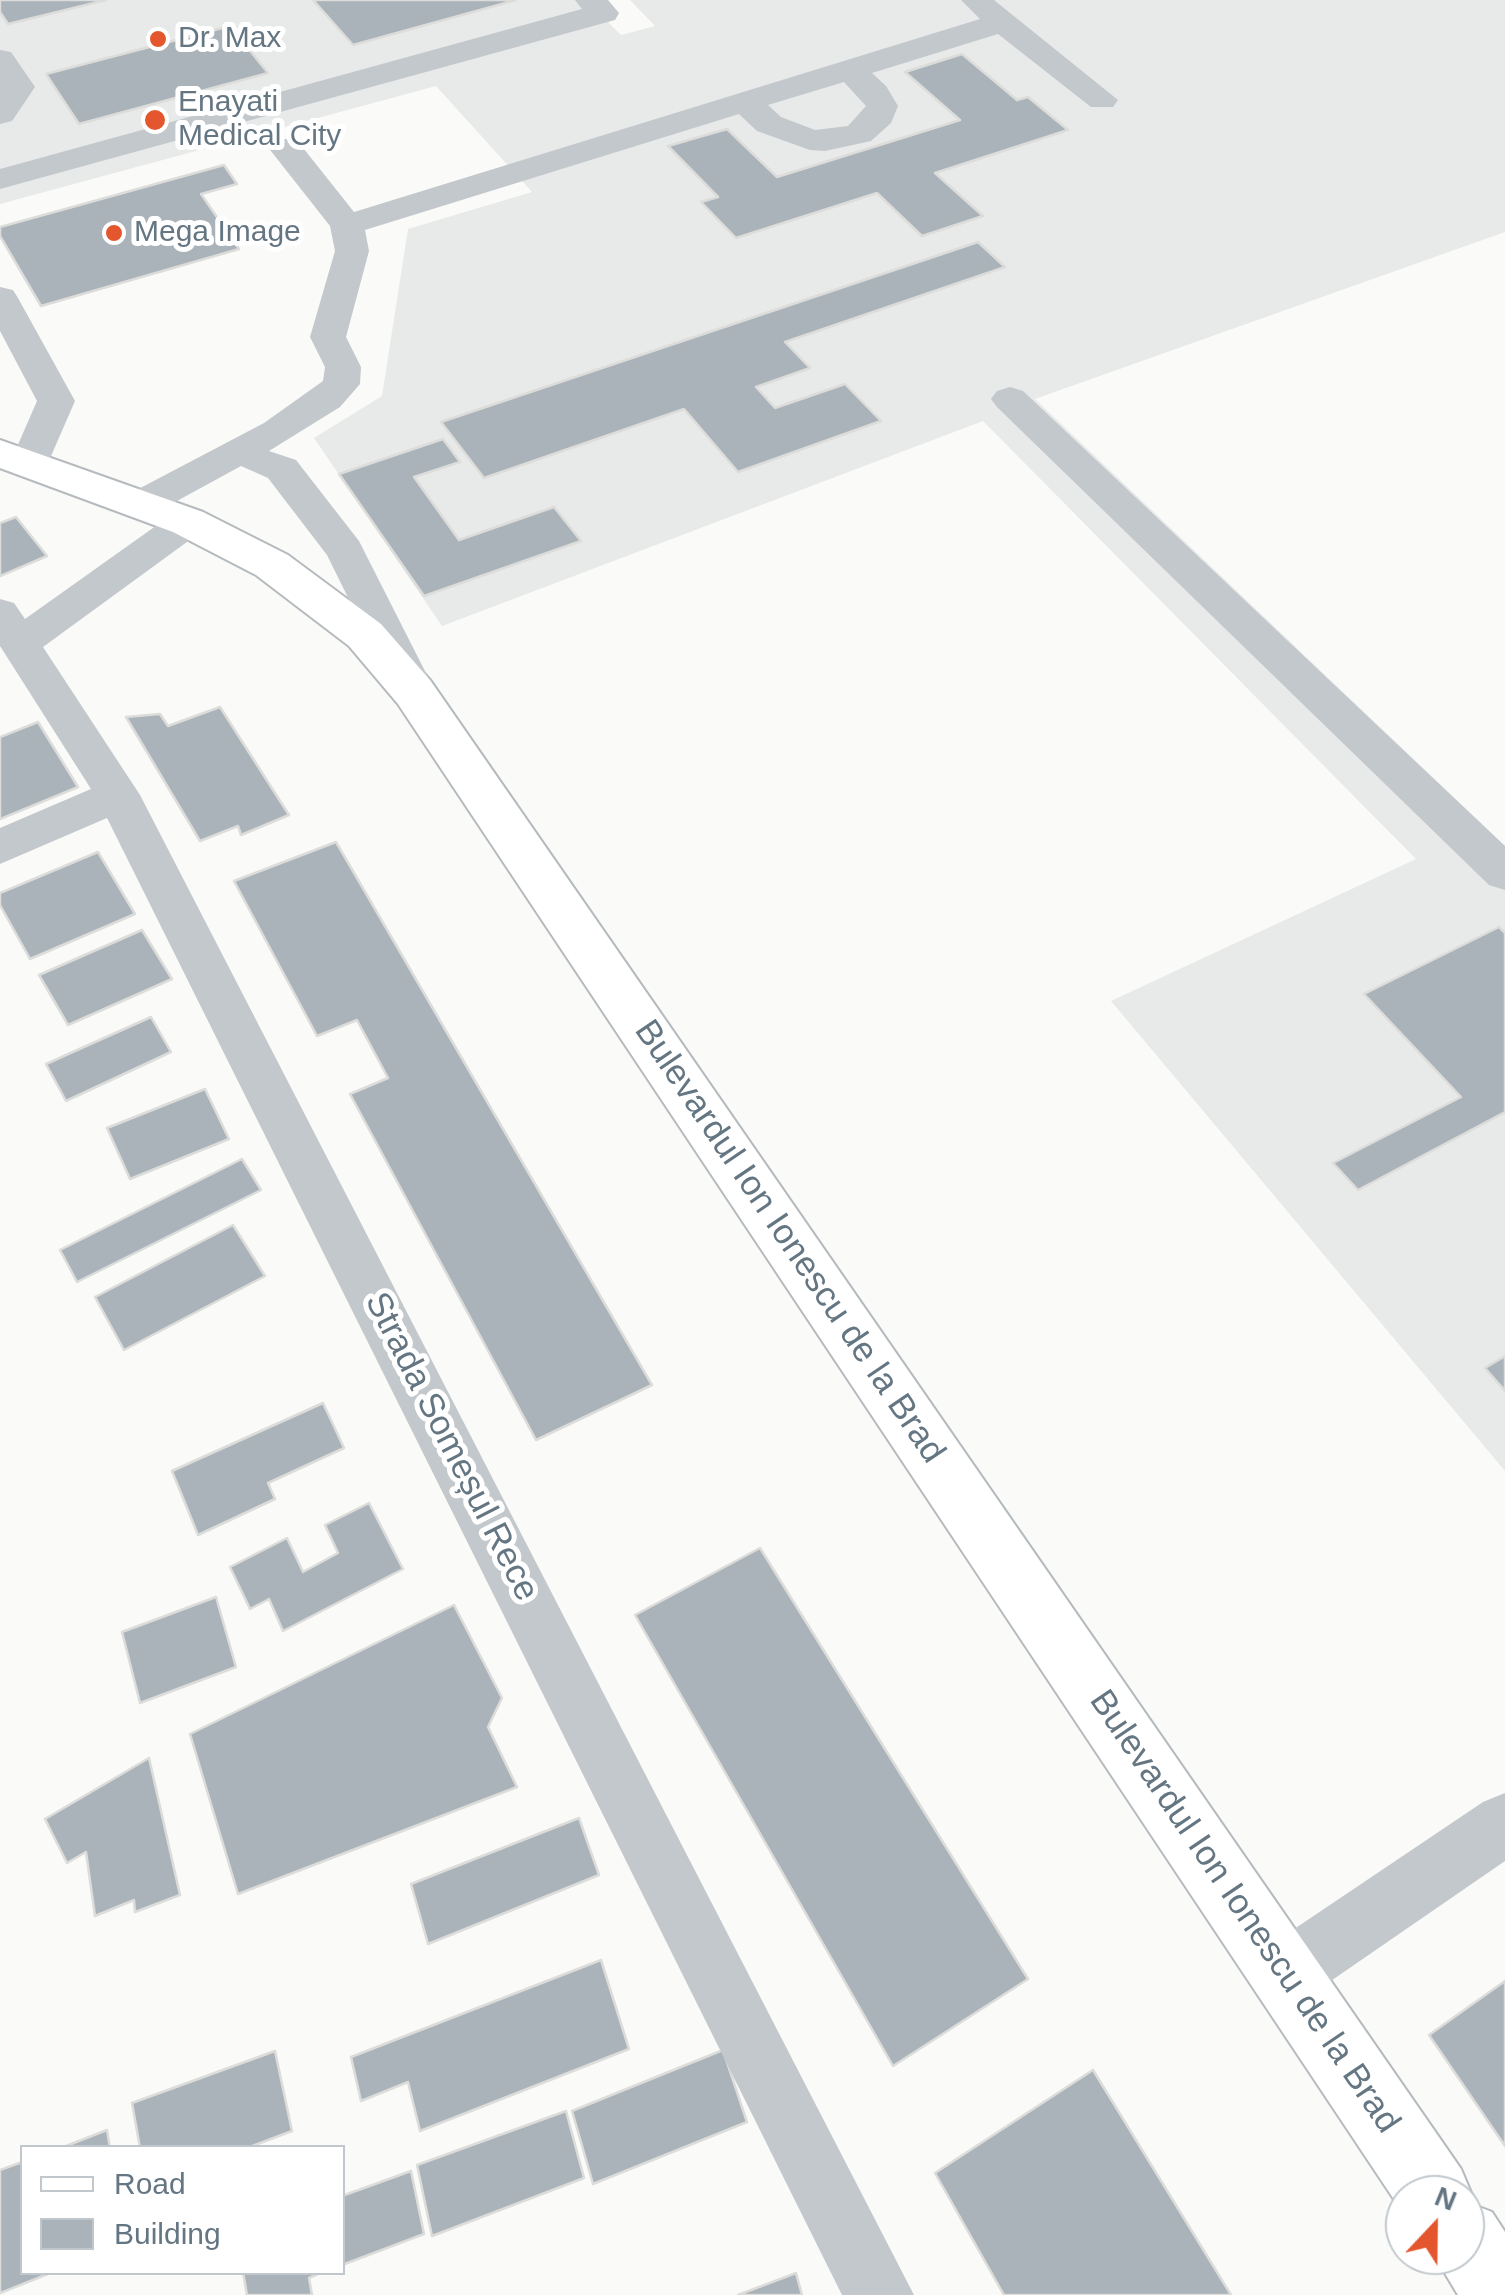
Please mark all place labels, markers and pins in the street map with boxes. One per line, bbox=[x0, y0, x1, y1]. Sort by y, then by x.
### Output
place label: Dr. Max bbox=[178, 21, 281, 57]
marker: Dr. Max bbox=[147, 28, 169, 50]
place label: Enayati Medical City bbox=[178, 85, 341, 156]
marker: Enayati Medical City bbox=[142, 107, 168, 133]
place label: Mega Image bbox=[134, 215, 301, 251]
marker: Mega Image bbox=[103, 222, 125, 244]

